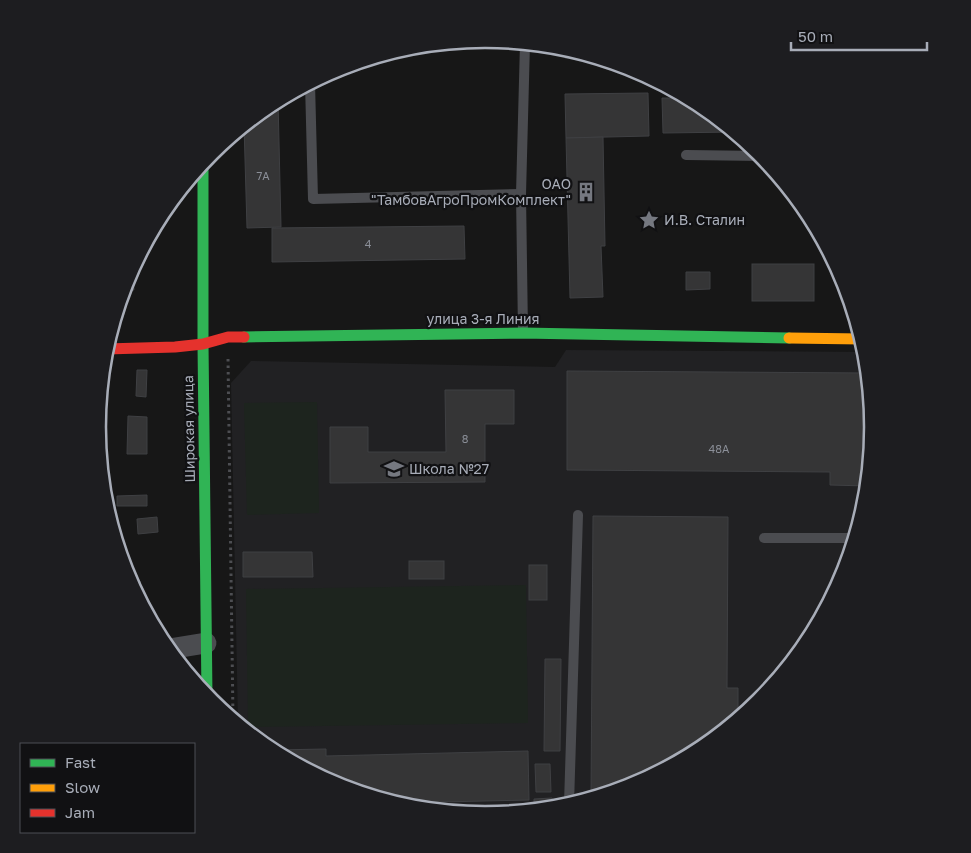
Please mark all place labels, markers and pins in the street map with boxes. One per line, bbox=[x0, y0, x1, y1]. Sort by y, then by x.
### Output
place label: ОАО "ТамбовАгроПромКомплект" bbox=[371, 175, 571, 208]
building icon: ОАО "ТамбовАгроПромКомплект" bbox=[575, 181, 597, 203]
place icon: И.В. Сталин bbox=[638, 209, 660, 231]
place label: И.В. Сталин bbox=[664, 211, 745, 228]
school or university icon: Школа №27 bbox=[383, 458, 405, 480]
place label: Школа №27 bbox=[409, 460, 489, 477]

